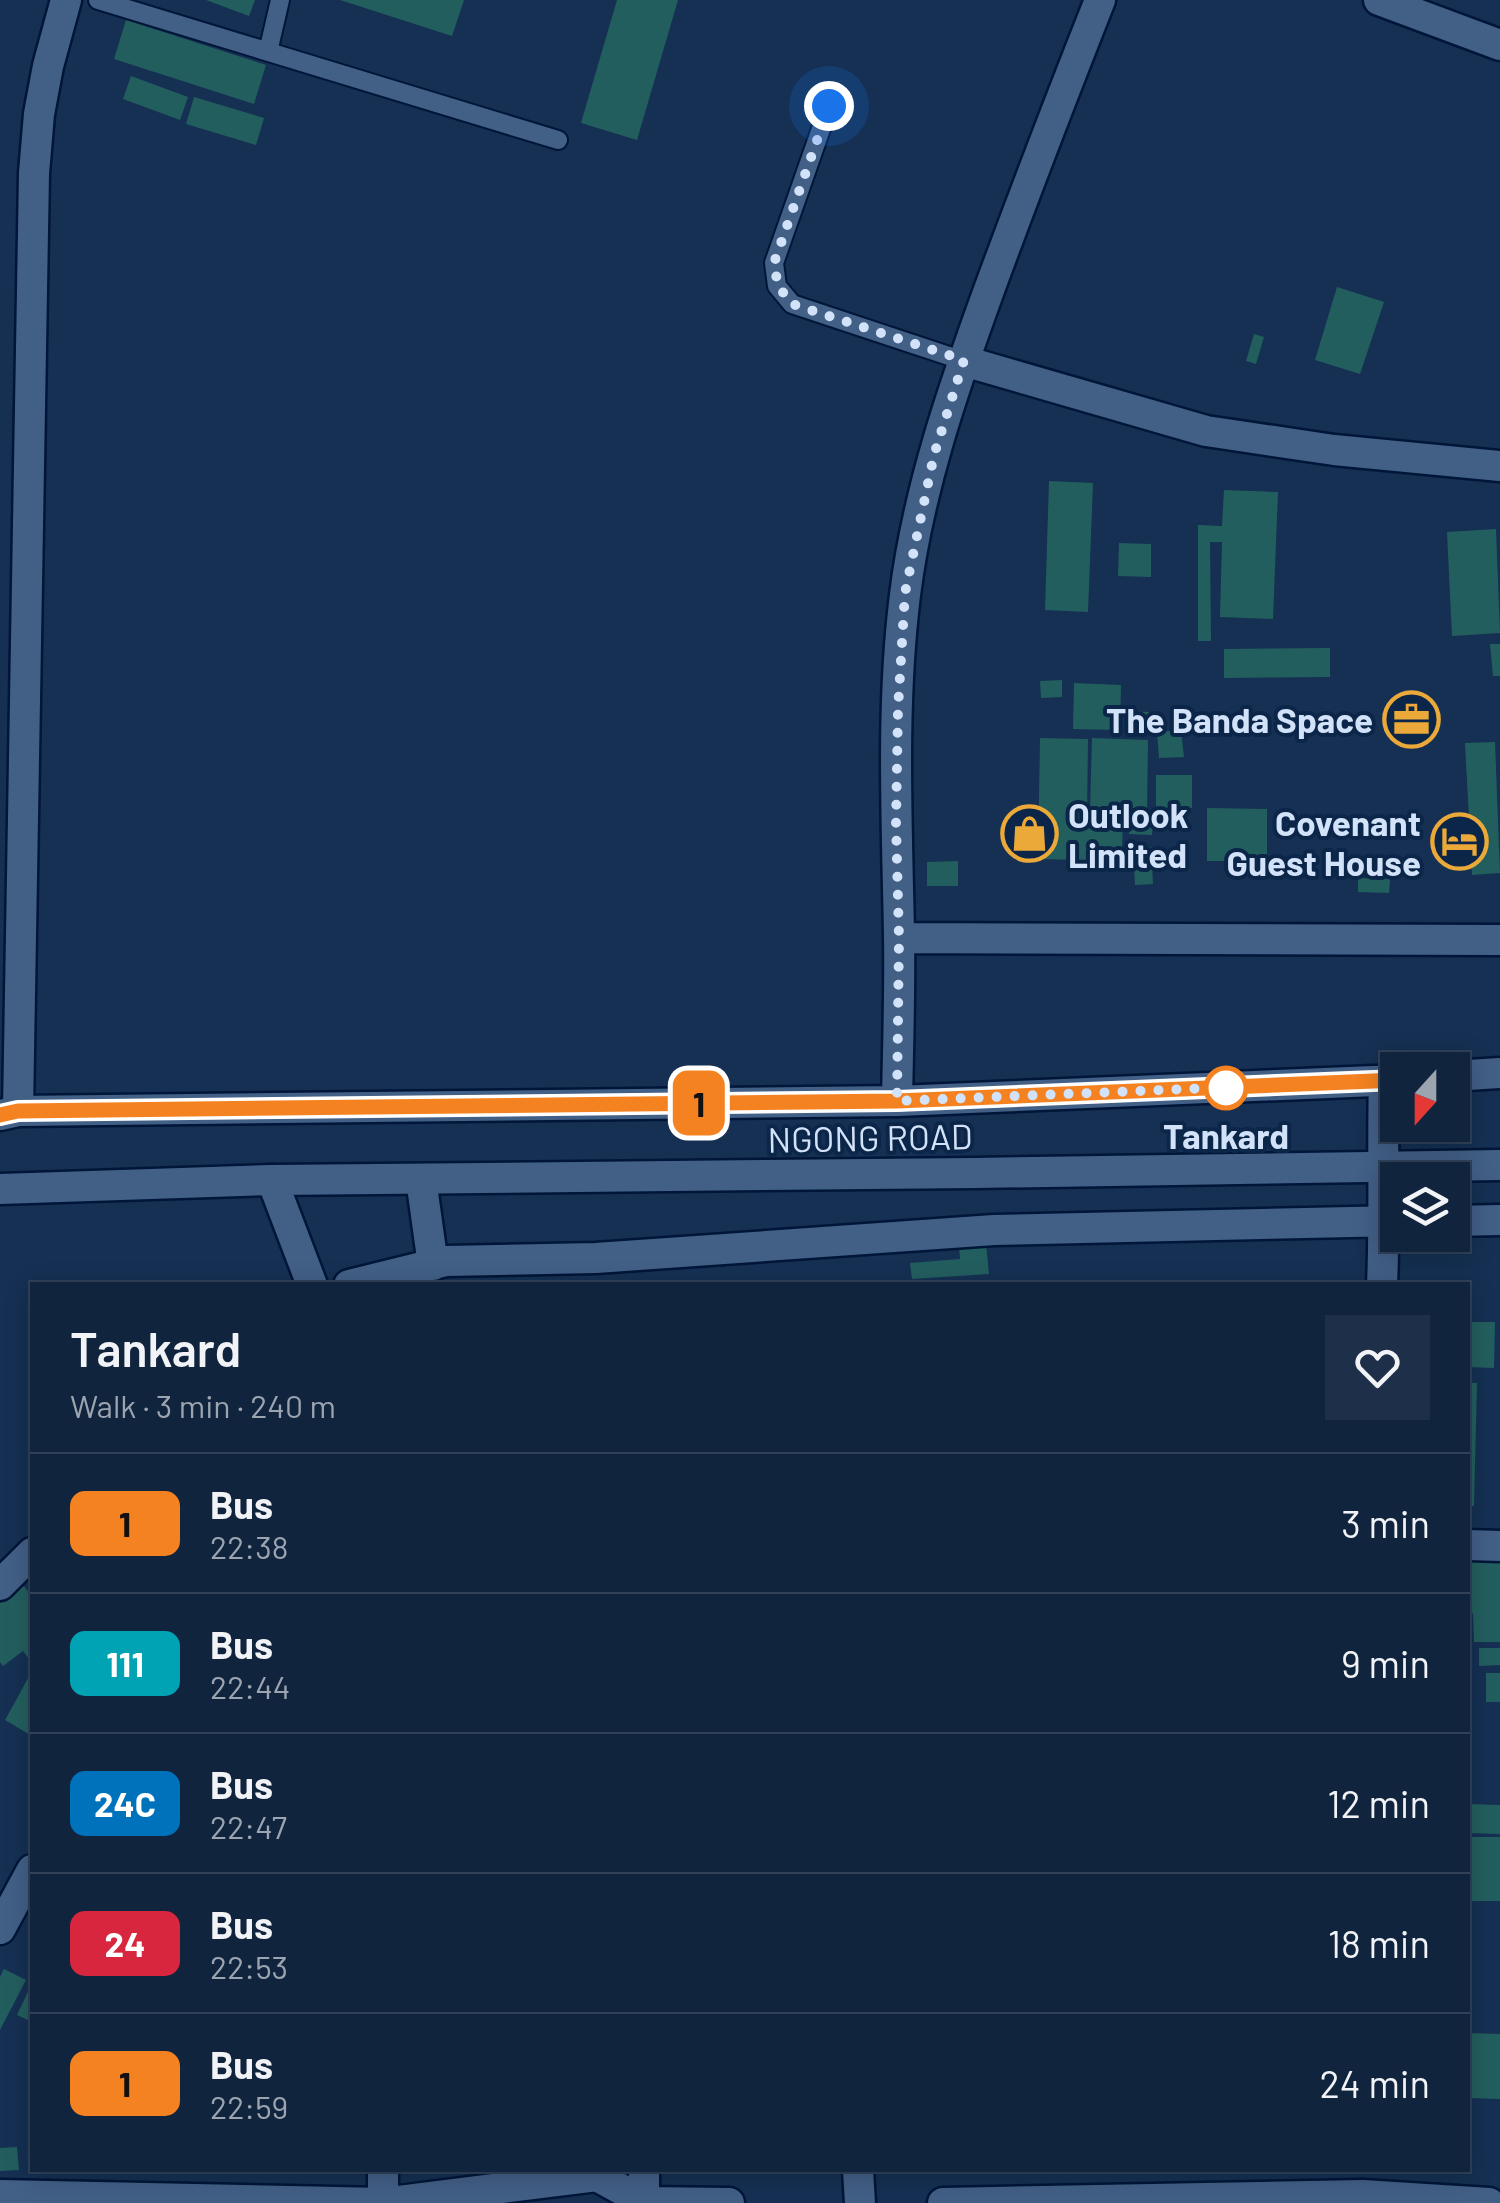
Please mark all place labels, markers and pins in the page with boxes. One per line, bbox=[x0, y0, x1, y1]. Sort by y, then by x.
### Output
office icon: The Banda Space bbox=[1382, 689, 1442, 749]
place label: The Banda Space bbox=[1106, 698, 1373, 740]
place label: Outlook Limited bbox=[1068, 793, 1188, 875]
place label: Covenant Guest House bbox=[1227, 801, 1421, 883]
shop icon: Outlook Limited bbox=[999, 804, 1059, 864]
hotel icon: Covenant Guest House bbox=[1430, 812, 1490, 872]
marker: Tankard bbox=[1205, 1067, 1247, 1109]
place label: Tankard bbox=[1163, 1114, 1289, 1156]

